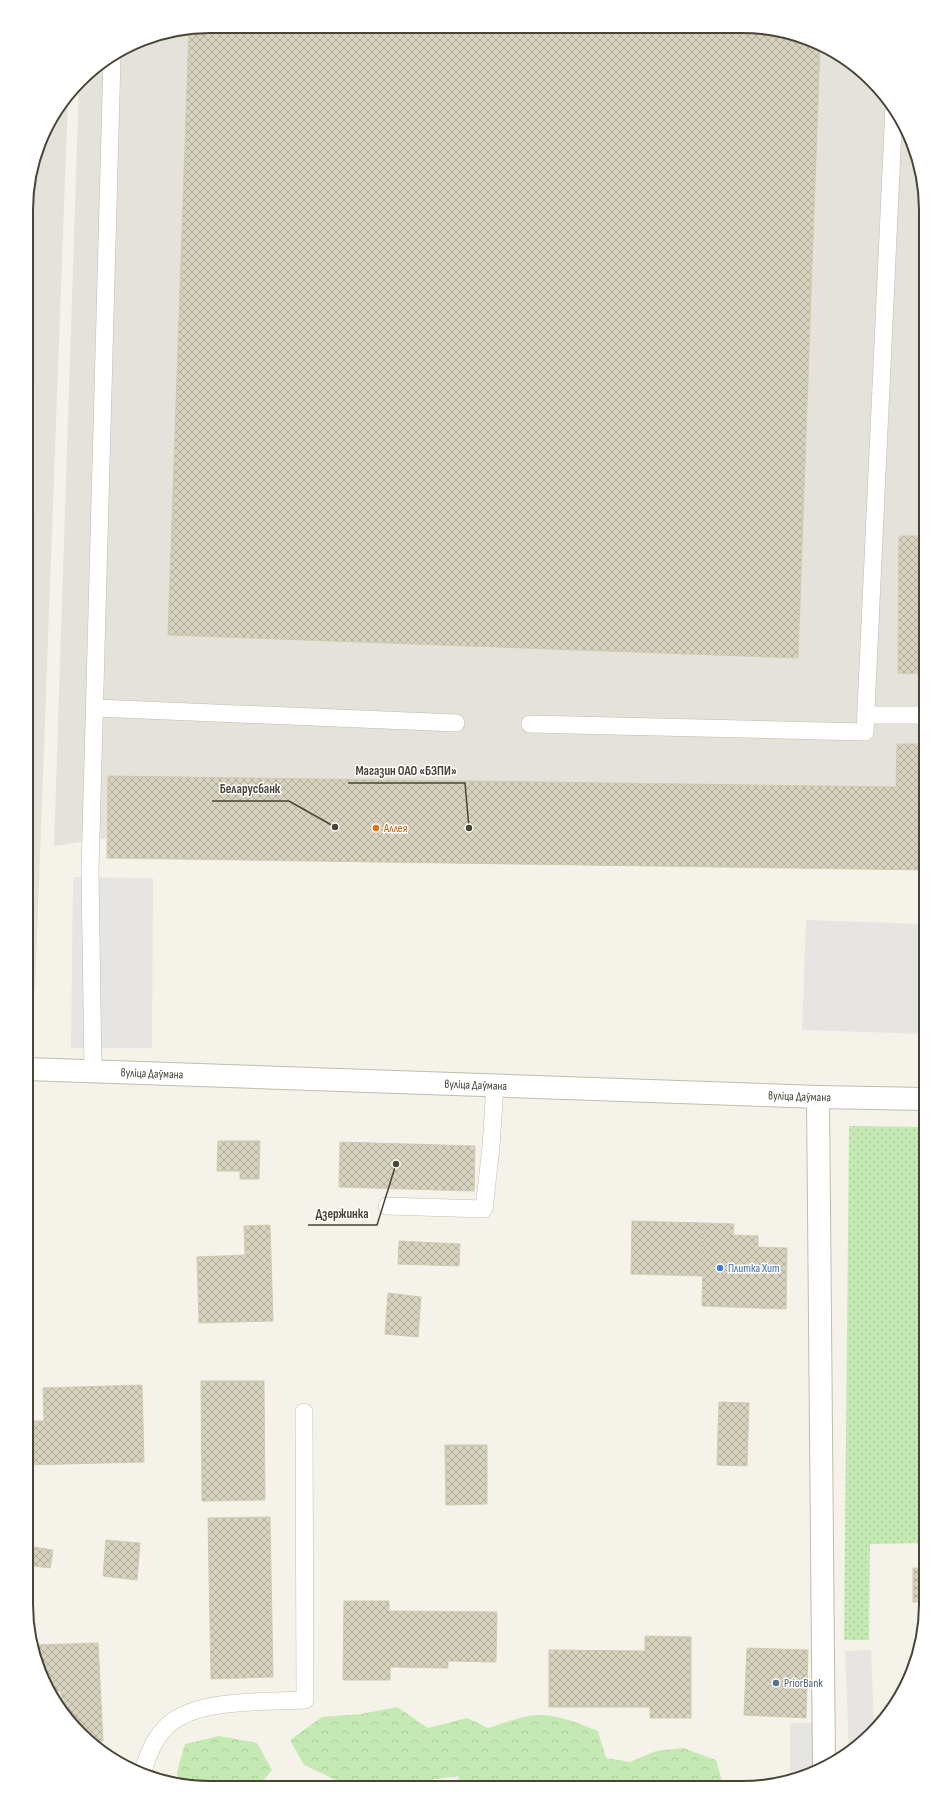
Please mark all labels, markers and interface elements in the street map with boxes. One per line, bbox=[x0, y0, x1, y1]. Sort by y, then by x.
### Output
callout: Магазин ОАО «БЗПИ» bbox=[348, 758, 465, 783]
text: Магазин ОАО «БЗПИ» bbox=[355, 763, 457, 779]
callout: Беларусбанк bbox=[212, 776, 289, 801]
text: Беларусбанк bbox=[220, 781, 281, 797]
place label: Аллея bbox=[383, 821, 408, 836]
marker: Аллея bbox=[371, 823, 381, 833]
street label: вуліца Даўмана bbox=[120, 1065, 184, 1082]
street label: вуліца Даўмана bbox=[444, 1076, 508, 1094]
street label: вуліца Даўмана bbox=[768, 1088, 831, 1105]
callout: Дзержинка bbox=[308, 1200, 377, 1225]
text: Дзержинка bbox=[315, 1206, 369, 1222]
place label: Плитка Хит bbox=[728, 1261, 780, 1276]
marker: Плитка Хит bbox=[715, 1263, 725, 1273]
place label: PriorBank bbox=[784, 1676, 823, 1691]
marker: PriorBank bbox=[771, 1678, 781, 1688]

